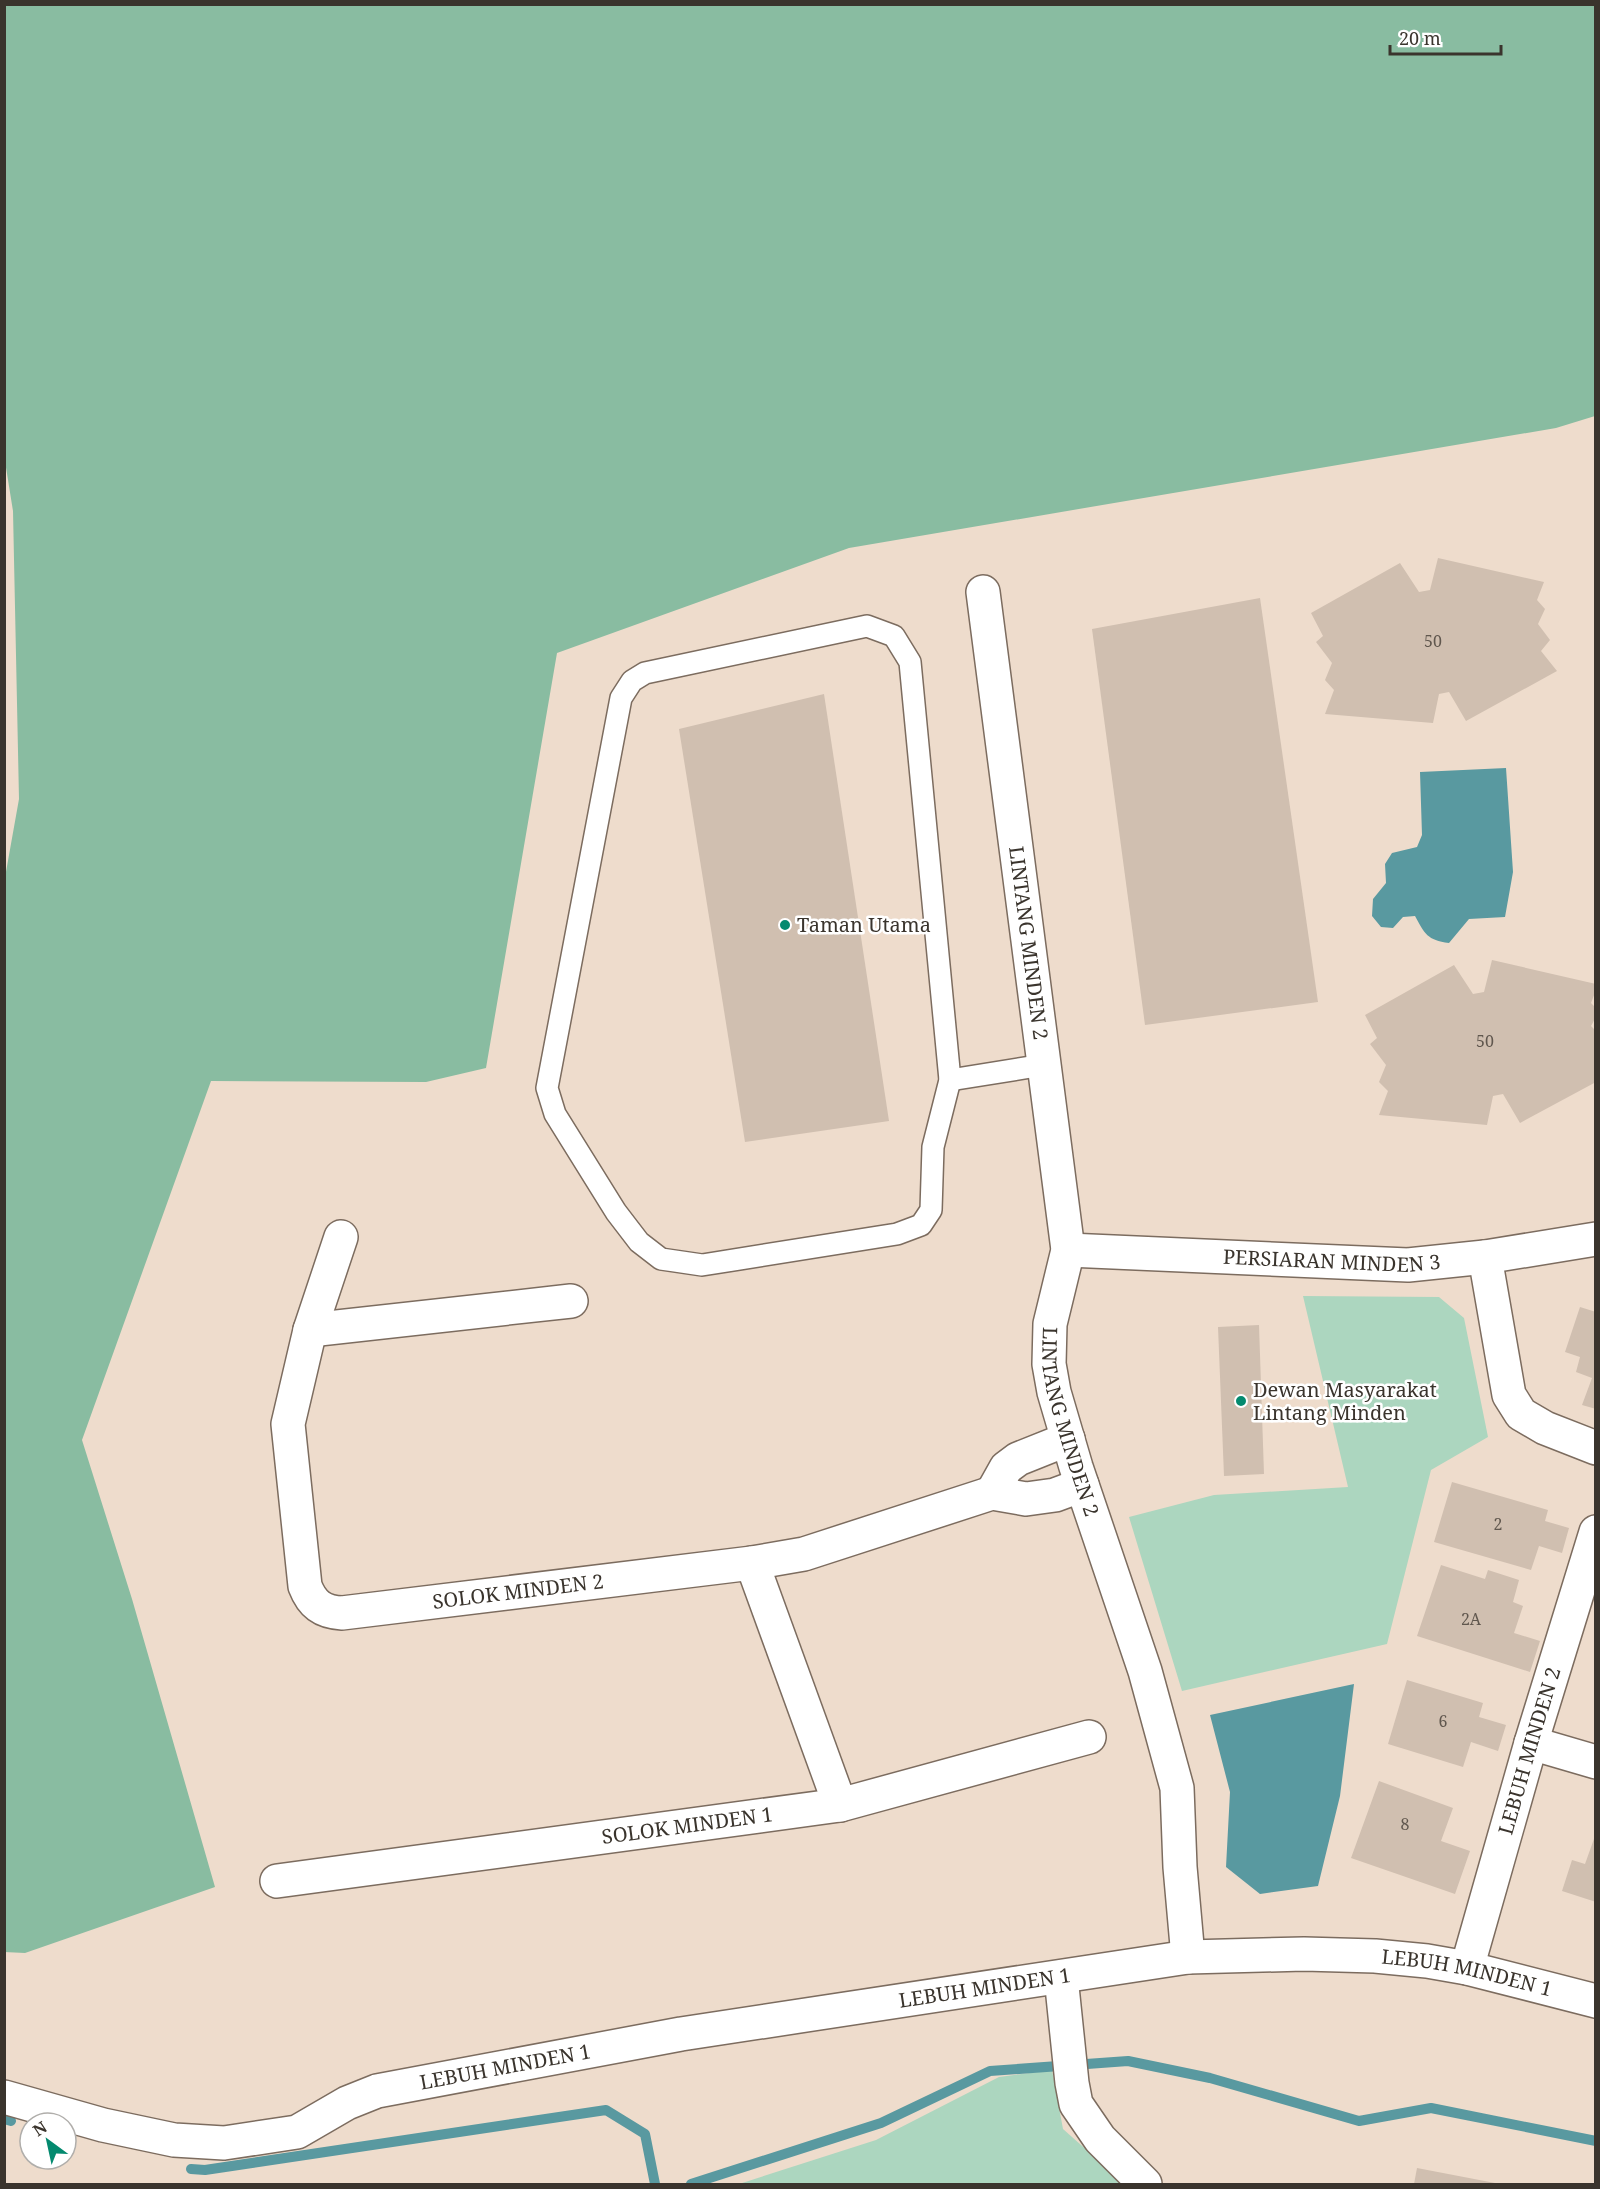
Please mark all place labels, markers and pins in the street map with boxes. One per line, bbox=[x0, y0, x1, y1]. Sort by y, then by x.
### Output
place label: Taman Utama bbox=[797, 911, 931, 938]
marker: Taman Utama bbox=[778, 918, 792, 932]
place label: Dewan Masyarakat Lintang Minden bbox=[1253, 1376, 1437, 1426]
marker: Dewan Masyarakat Lintang Minden bbox=[1234, 1394, 1248, 1408]

